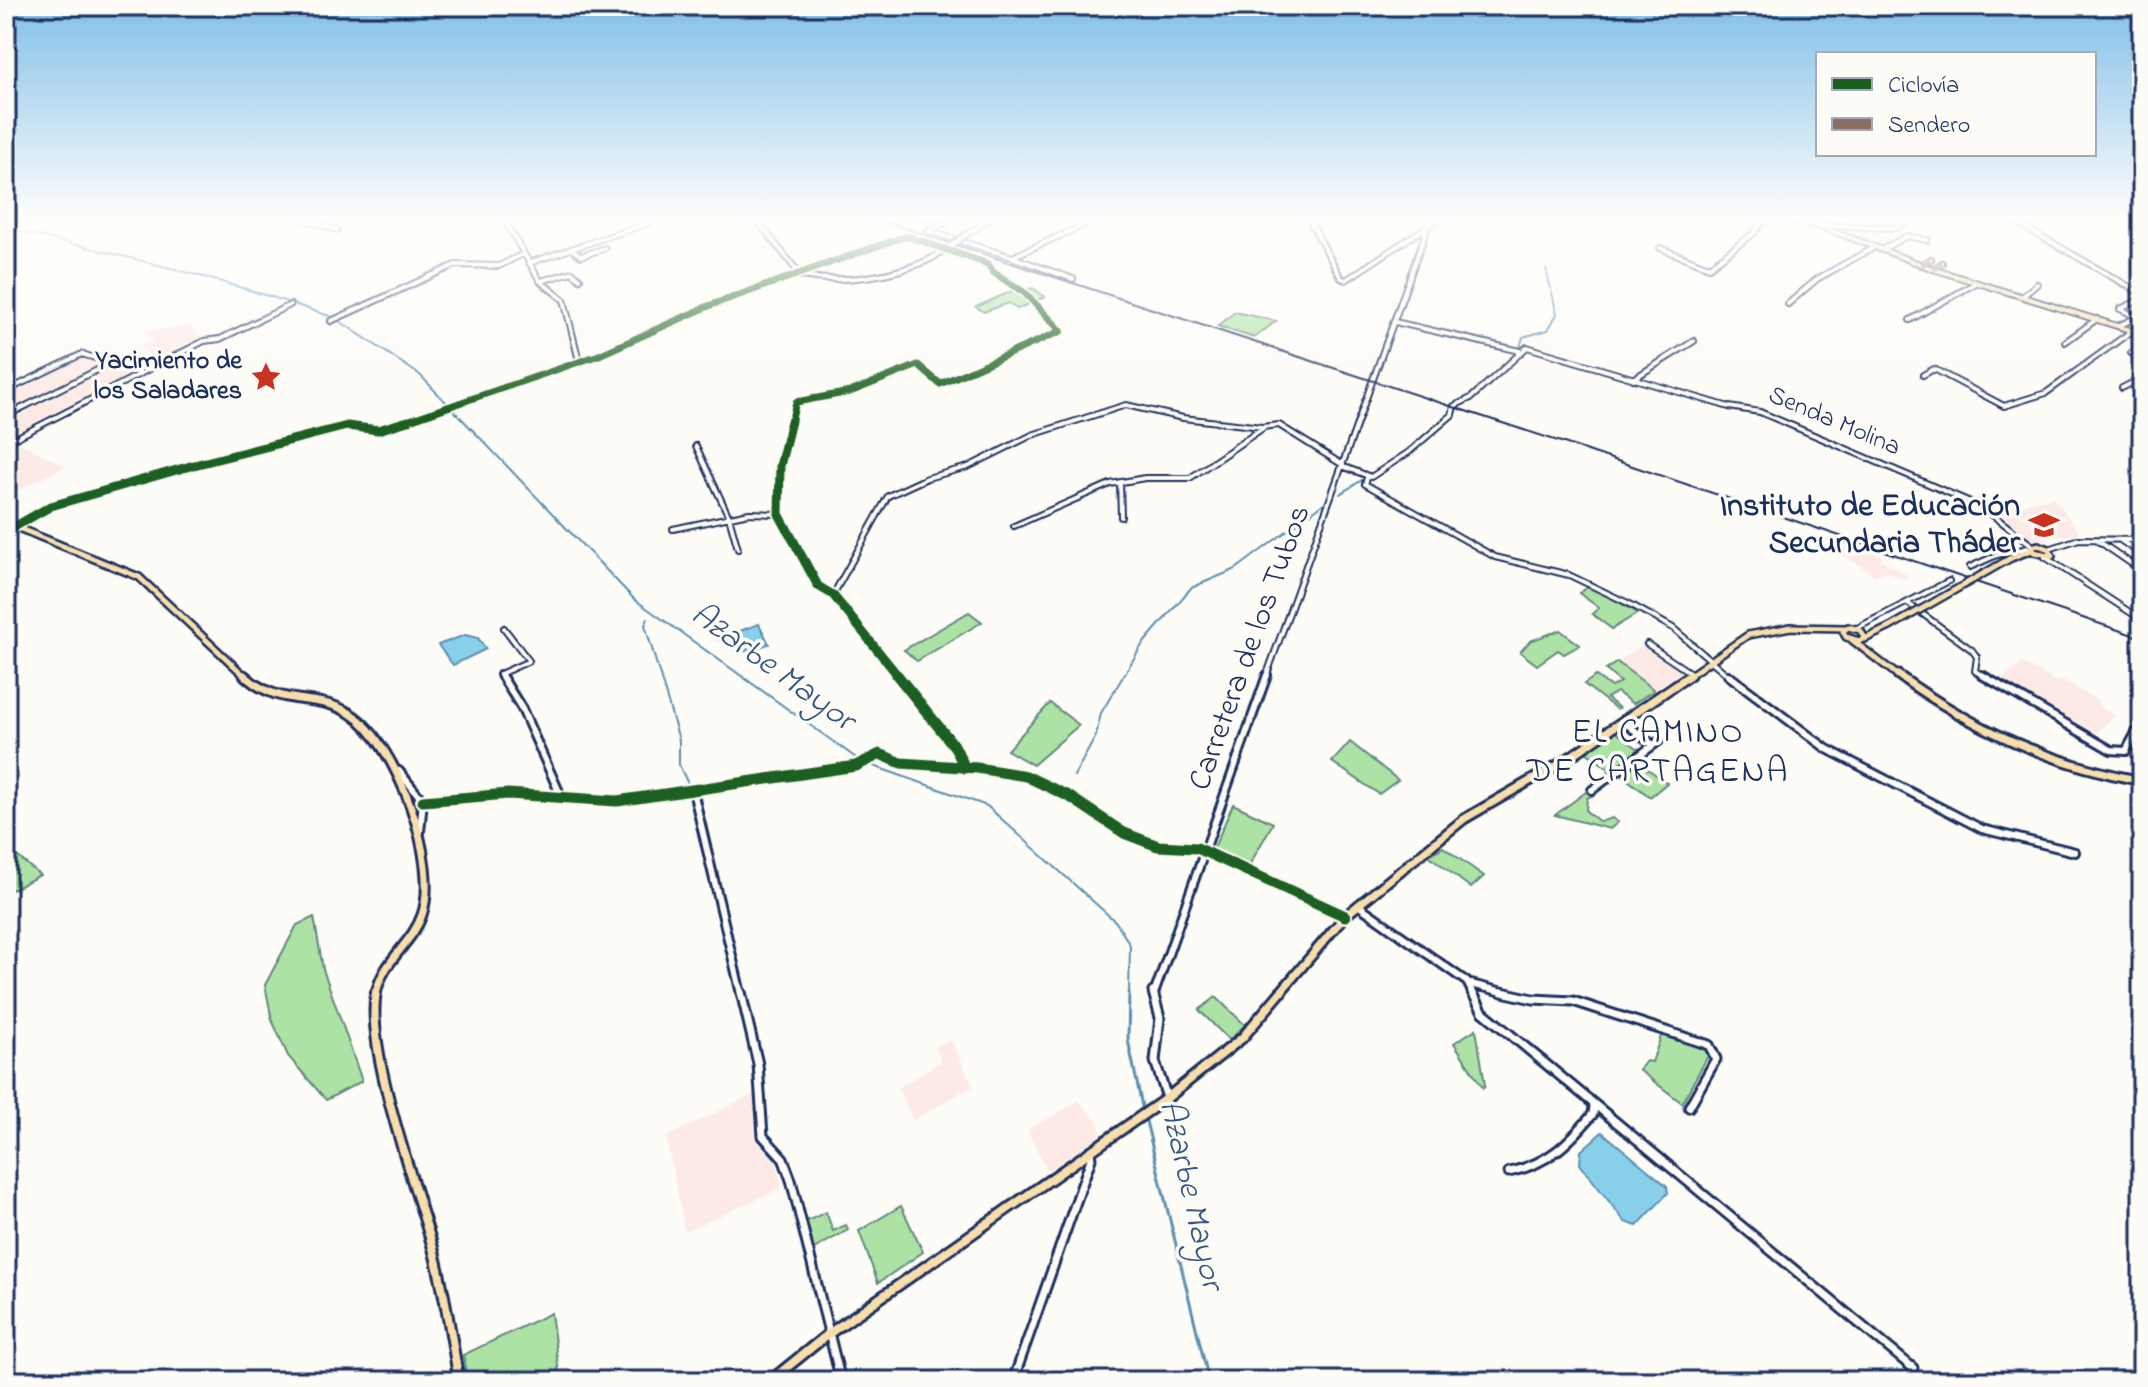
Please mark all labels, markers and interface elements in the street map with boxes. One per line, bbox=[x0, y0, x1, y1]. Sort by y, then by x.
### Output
legend bbox=[1816, 52, 2096, 156]
text: Ciclovía bbox=[1888, 69, 1959, 104]
text: Sendero bbox=[1888, 109, 1970, 144]
place label: Yacimiento de los Saladares bbox=[94, 343, 243, 411]
place icon: Yacimiento de los Saladares bbox=[249, 360, 283, 394]
street label: Senda Molina bbox=[1762, 377, 1906, 467]
place label: Instituto de Educación Secundaria Tháder bbox=[1720, 484, 2021, 568]
street label: Carretera de los Tubos bbox=[1178, 499, 1324, 797]
school or university icon: Instituto de Educación Secundaria Tháder bbox=[2027, 508, 2061, 542]
water label: Azarbe Mayor bbox=[679, 591, 868, 748]
district label: EL CAMINO DE CARTAGENA bbox=[1526, 709, 1789, 798]
water label: Azarbe Mayor bbox=[1144, 1095, 1237, 1299]

